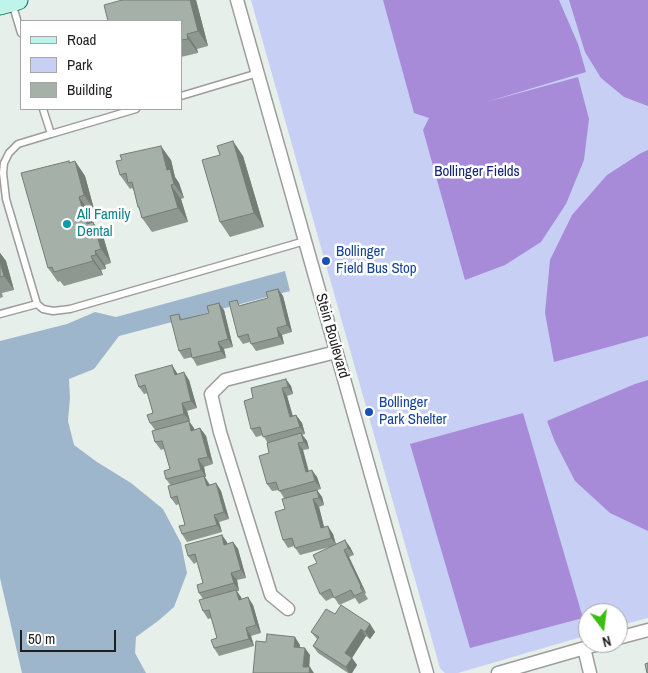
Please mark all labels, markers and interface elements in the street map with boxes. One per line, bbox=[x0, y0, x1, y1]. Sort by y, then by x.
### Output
legend bbox=[20, 20, 182, 110]
text: Road bbox=[67, 29, 96, 50]
text: Park bbox=[67, 54, 92, 75]
text: Building bbox=[67, 79, 112, 100]
park label: Bollinger Fields bbox=[434, 163, 520, 181]
place label: All Family Dental bbox=[77, 206, 130, 241]
marker: All Family Dental bbox=[61, 218, 73, 230]
place label: Bollinger Field Bus Stop bbox=[336, 243, 417, 278]
marker: Bollinger Field Bus Stop bbox=[320, 255, 332, 267]
street label: Stein Boulevard bbox=[311, 291, 353, 381]
place label: Bollinger Park Shelter bbox=[379, 394, 447, 429]
marker: Bollinger Park Shelter bbox=[363, 406, 375, 418]
north arrow bbox=[578, 603, 628, 653]
scale bar bbox=[22, 620, 119, 652]
text: 50 m bbox=[28, 628, 55, 649]
text: N bbox=[600, 632, 613, 651]

